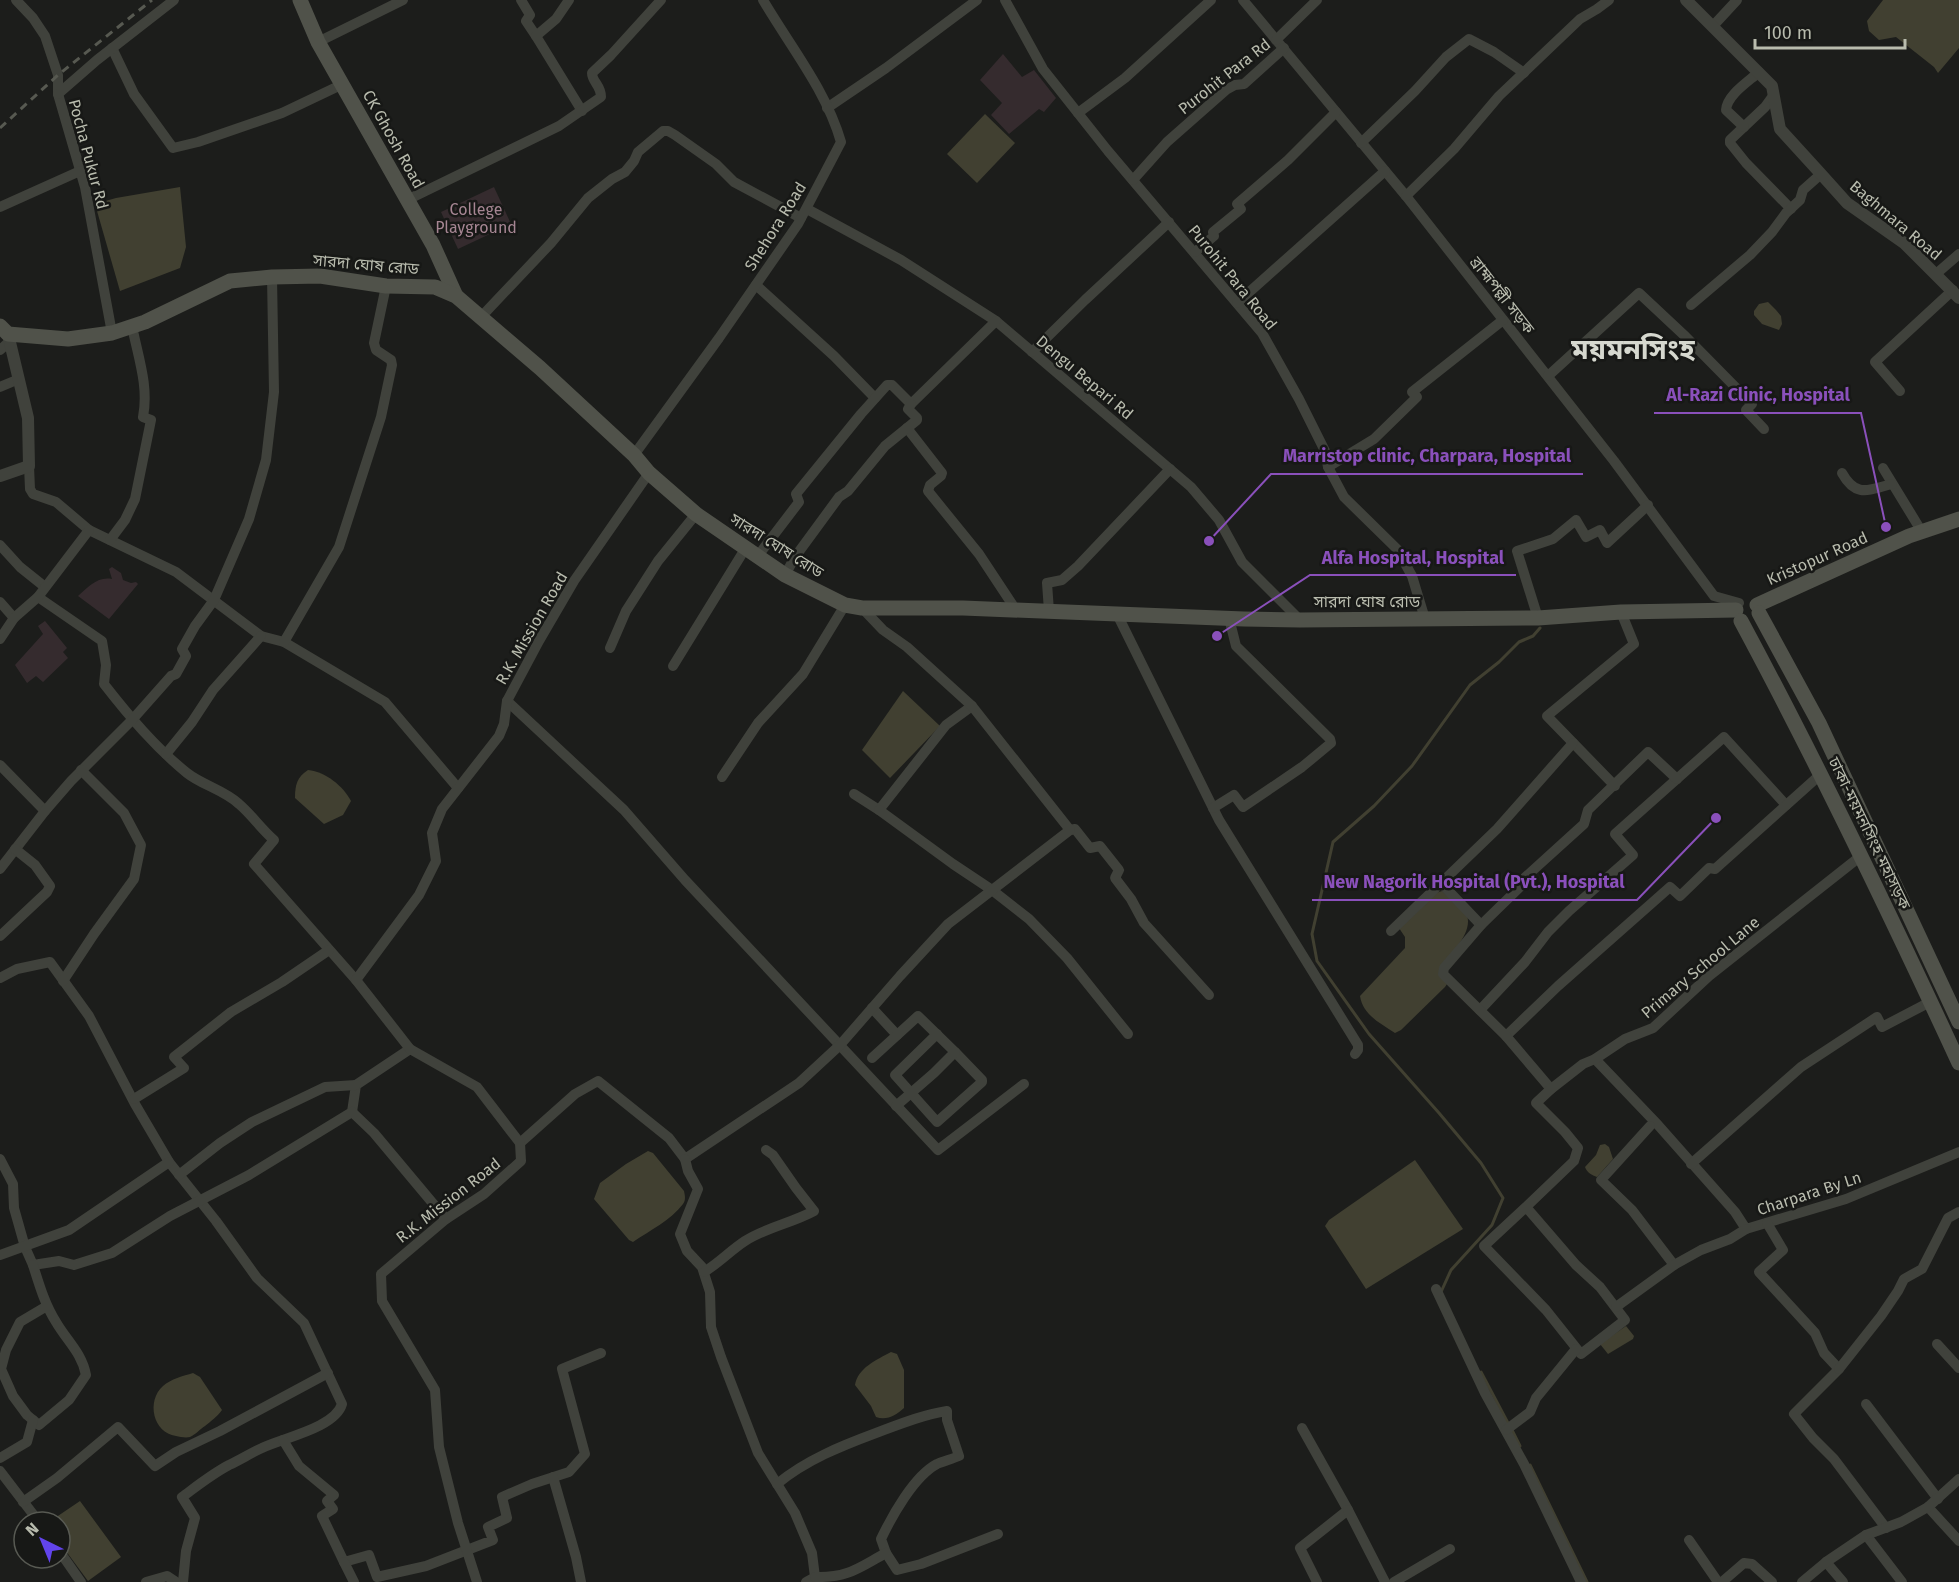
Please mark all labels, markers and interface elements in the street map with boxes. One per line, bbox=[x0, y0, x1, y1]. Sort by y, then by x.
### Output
scale bar bbox=[1755, 12, 1905, 50]
text: 100 m bbox=[1764, 22, 1812, 44]
street label: Purohit Para Rd bbox=[1174, 34, 1274, 118]
street label: CK Ghosh Road bbox=[359, 87, 428, 192]
street label: Pocha Pukur Rd bbox=[65, 97, 112, 211]
street label: Baghmara Road bbox=[1846, 177, 1945, 264]
street label: Shehora Road bbox=[741, 178, 810, 274]
park label: College Playground bbox=[435, 200, 517, 237]
street label: Purohit Para Road bbox=[1184, 221, 1281, 334]
street label: সারদা ঘোষ রোড bbox=[311, 250, 420, 279]
street label: ব্রাহ্মপল্লী সড়ক bbox=[1466, 252, 1539, 338]
street label: Dengu Bepari Rd bbox=[1032, 331, 1137, 423]
district label: ময়মনসিংহ bbox=[1570, 333, 1695, 366]
callout: Al-Razi Clinic, Hospital bbox=[1654, 377, 1861, 413]
text: Al-Razi Clinic, Hospital bbox=[1665, 384, 1851, 406]
callout: Marristop clinic, Charpara, Hospital bbox=[1271, 438, 1583, 474]
text: Marristop clinic, Charpara, Hospital bbox=[1283, 445, 1572, 467]
street label: সারদা ঘোষ রোড bbox=[726, 509, 827, 582]
street label: Kristopur Road bbox=[1764, 528, 1871, 589]
callout: Alfa Hospital, Hospital bbox=[1310, 539, 1516, 575]
text: Alfa Hospital, Hospital bbox=[1321, 547, 1505, 569]
street label: R.K. Mission Road bbox=[491, 568, 571, 688]
street label: সারদা ঘোষ রোড bbox=[1313, 592, 1421, 611]
street label: ঢাকা-ময়মনসিংহ মহাসড়ক bbox=[1824, 753, 1915, 913]
callout: New Nagorik Hospital (Pvt.), Hospital bbox=[1312, 864, 1637, 900]
text: New Nagorik Hospital (Pvt.), Hospital bbox=[1323, 871, 1625, 893]
street label: Primary School Lane bbox=[1637, 912, 1763, 1022]
street label: R.K. Mission Road bbox=[392, 1154, 504, 1247]
street label: Charpara By Ln bbox=[1755, 1168, 1864, 1219]
north arrow bbox=[12, 1510, 72, 1570]
text: N bbox=[22, 1519, 42, 1540]

